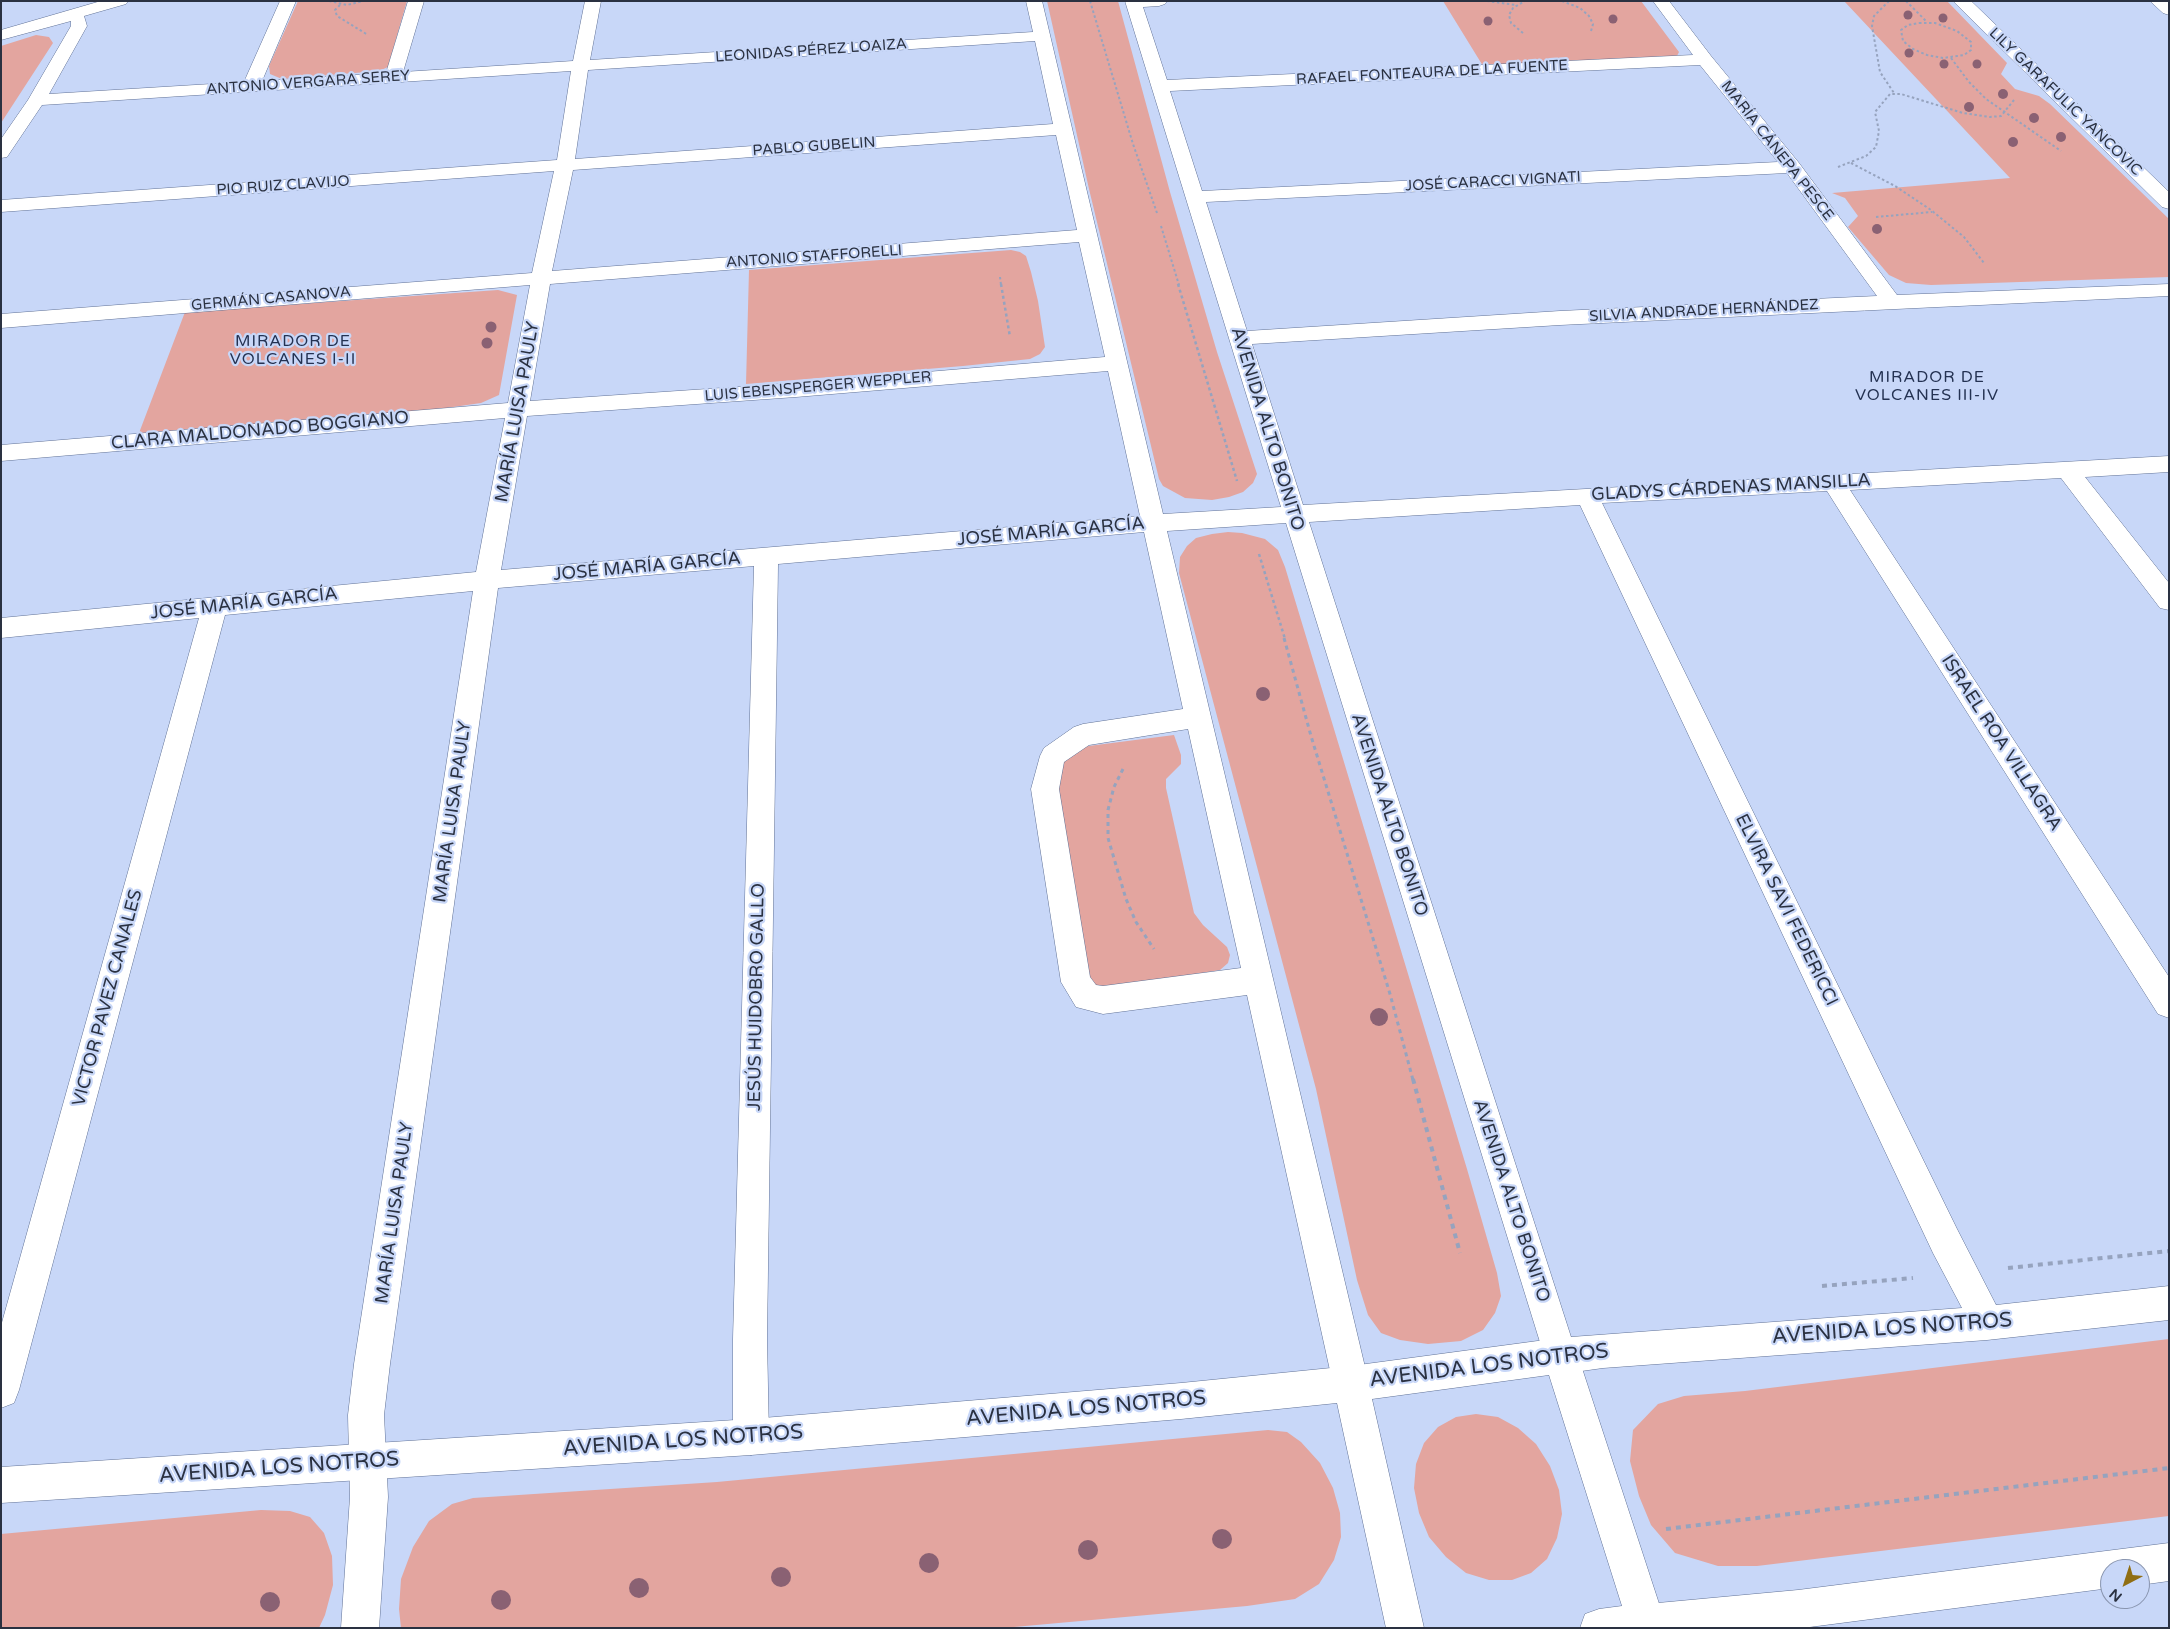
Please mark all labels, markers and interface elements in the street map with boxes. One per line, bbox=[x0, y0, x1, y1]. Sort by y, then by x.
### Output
street label: LILY GARAFULIC YANCOVIC bbox=[1985, 24, 2145, 180]
street label: LEONIDAS PÉREZ LOAIZA bbox=[715, 35, 907, 67]
street label: RAFAEL FONTEAURA DE LA FUENTE bbox=[1296, 57, 1568, 89]
street label: ANTONIO VERGARA SEREY bbox=[206, 67, 410, 99]
street label: MARÍA CÁNEPA PESCE bbox=[1717, 78, 1837, 224]
street label: PABLO GUBELIN bbox=[752, 134, 876, 160]
street label: JOSÉ CARACCI VIGNATI bbox=[1405, 168, 1581, 196]
street label: PIO RUIZ CLAVIJO bbox=[216, 172, 350, 200]
street label: ANTONIO STAFFORELLI bbox=[725, 242, 903, 272]
street label: GERMÁN CASANOVA bbox=[190, 283, 352, 315]
street label: SILVIA ANDRADE HERNÁNDEZ bbox=[1589, 296, 1819, 326]
street label: MARÍA LUISA PAULY bbox=[491, 320, 545, 504]
street label: AVENIDA ALTO BONITO bbox=[1226, 325, 1308, 533]
district label: MIRADOR DE VOLCANES I-II bbox=[228, 332, 358, 370]
street label: LUIS EBENSPERGER WEPPLER bbox=[704, 368, 932, 406]
district label: MIRADOR DE VOLCANES III-IV bbox=[1853, 368, 2001, 406]
street label: CLARA MALDONADO BOGGIANO bbox=[110, 407, 410, 455]
street label: GLADYS CÁRDENAS MANSILLA bbox=[1591, 470, 1871, 506]
street label: JOSÉ MARÍA GARCÍA bbox=[956, 513, 1146, 551]
street label: JOSÉ MARÍA GARCÍA bbox=[552, 548, 742, 586]
street label: JOSÉ MARÍA GARCÍA bbox=[149, 583, 339, 625]
street label: ISRAEL ROA VILLAGRA bbox=[1936, 651, 2066, 835]
street label: AVENIDA ALTO BONITO bbox=[1346, 711, 1432, 919]
street label: MARÍA LUISA PAULY bbox=[430, 720, 476, 904]
street label: ELVIRA SAVI FEDERICCI bbox=[1730, 811, 1842, 1009]
street label: JESÚS HUIDOBRO GALLO bbox=[744, 883, 770, 1111]
street label: VICTOR PAVEZ CANALES bbox=[69, 887, 147, 1109]
street label: AVENIDA ALTO BONITO bbox=[1468, 1097, 1554, 1305]
street label: MARÍA LUISA PAULY bbox=[372, 1121, 418, 1305]
street label: AVENIDA LOS NOTROS bbox=[1771, 1308, 2013, 1350]
street label: AVENIDA LOS NOTROS bbox=[1368, 1339, 1610, 1393]
street label: AVENIDA LOS NOTROS bbox=[965, 1386, 1207, 1432]
street label: AVENIDA LOS NOTROS bbox=[562, 1420, 804, 1462]
street label: AVENIDA LOS NOTROS bbox=[158, 1447, 400, 1489]
north arrow bbox=[2100, 1559, 2150, 1609]
text: N bbox=[2106, 1585, 2125, 1605]

